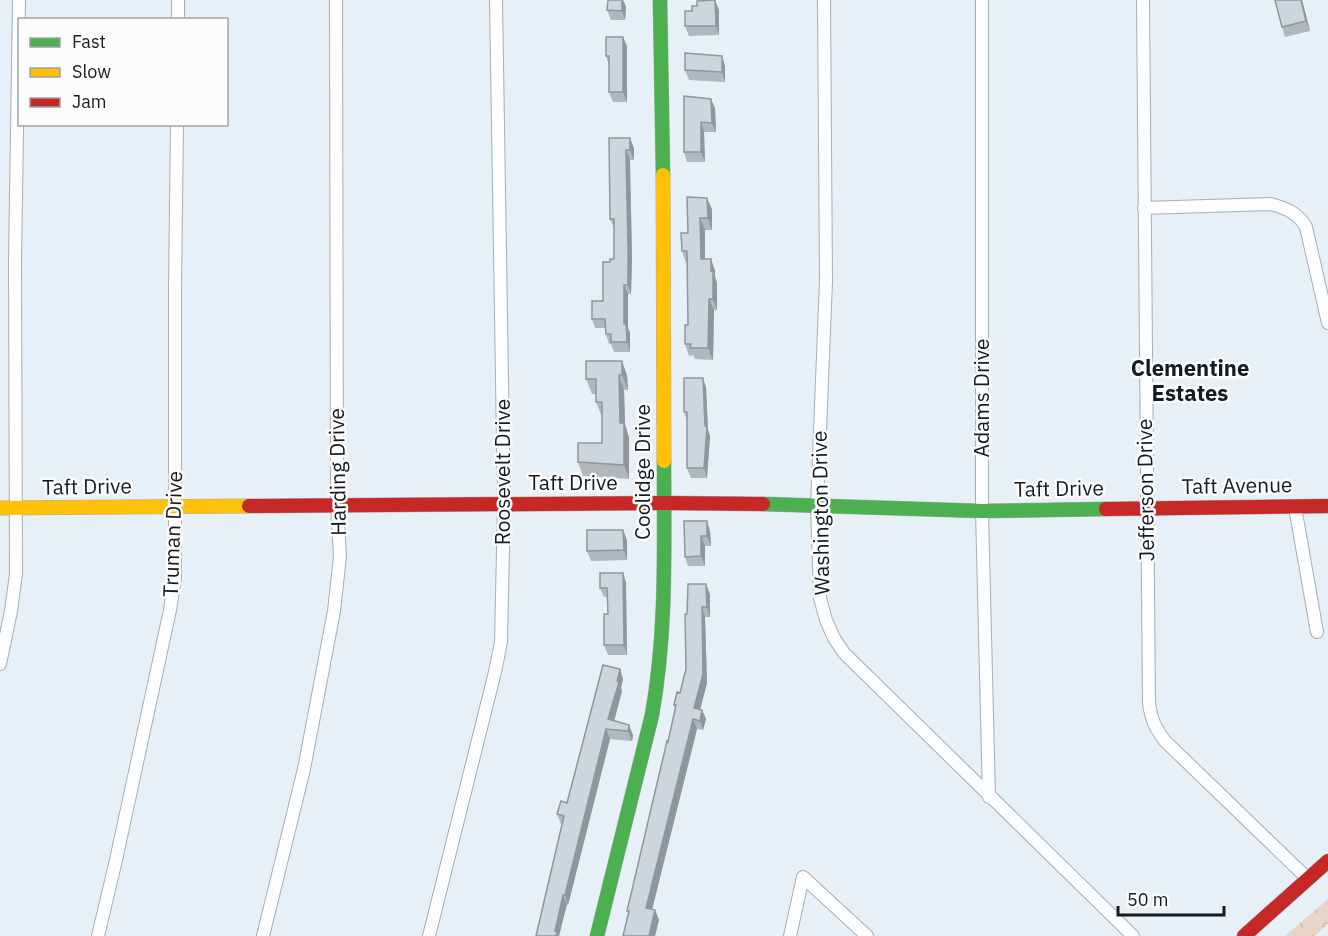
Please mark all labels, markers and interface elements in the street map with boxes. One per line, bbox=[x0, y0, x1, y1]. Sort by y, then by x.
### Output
legend bbox=[18, 18, 228, 126]
text: Fast bbox=[72, 30, 106, 53]
text: Slow bbox=[72, 60, 111, 83]
text: Jam bbox=[72, 90, 107, 113]
street label: Adams Drive bbox=[967, 338, 995, 458]
district label: Clementine Estates bbox=[1131, 353, 1249, 407]
street label: Roosevelt Drive bbox=[488, 399, 516, 545]
street label: Coolidge Drive bbox=[628, 404, 656, 540]
street label: Harding Drive bbox=[322, 408, 352, 536]
street label: Jefferson Drive bbox=[1130, 418, 1160, 562]
street label: Washington Drive bbox=[805, 430, 835, 596]
street label: Taft Drive bbox=[528, 468, 618, 496]
street label: Taft Avenue bbox=[1181, 470, 1293, 500]
street label: Taft Drive bbox=[42, 471, 132, 501]
street label: Truman Drive bbox=[156, 471, 188, 597]
street label: Taft Drive bbox=[1014, 473, 1104, 503]
scale bar bbox=[1118, 879, 1224, 917]
text: 50 m bbox=[1127, 888, 1169, 911]

